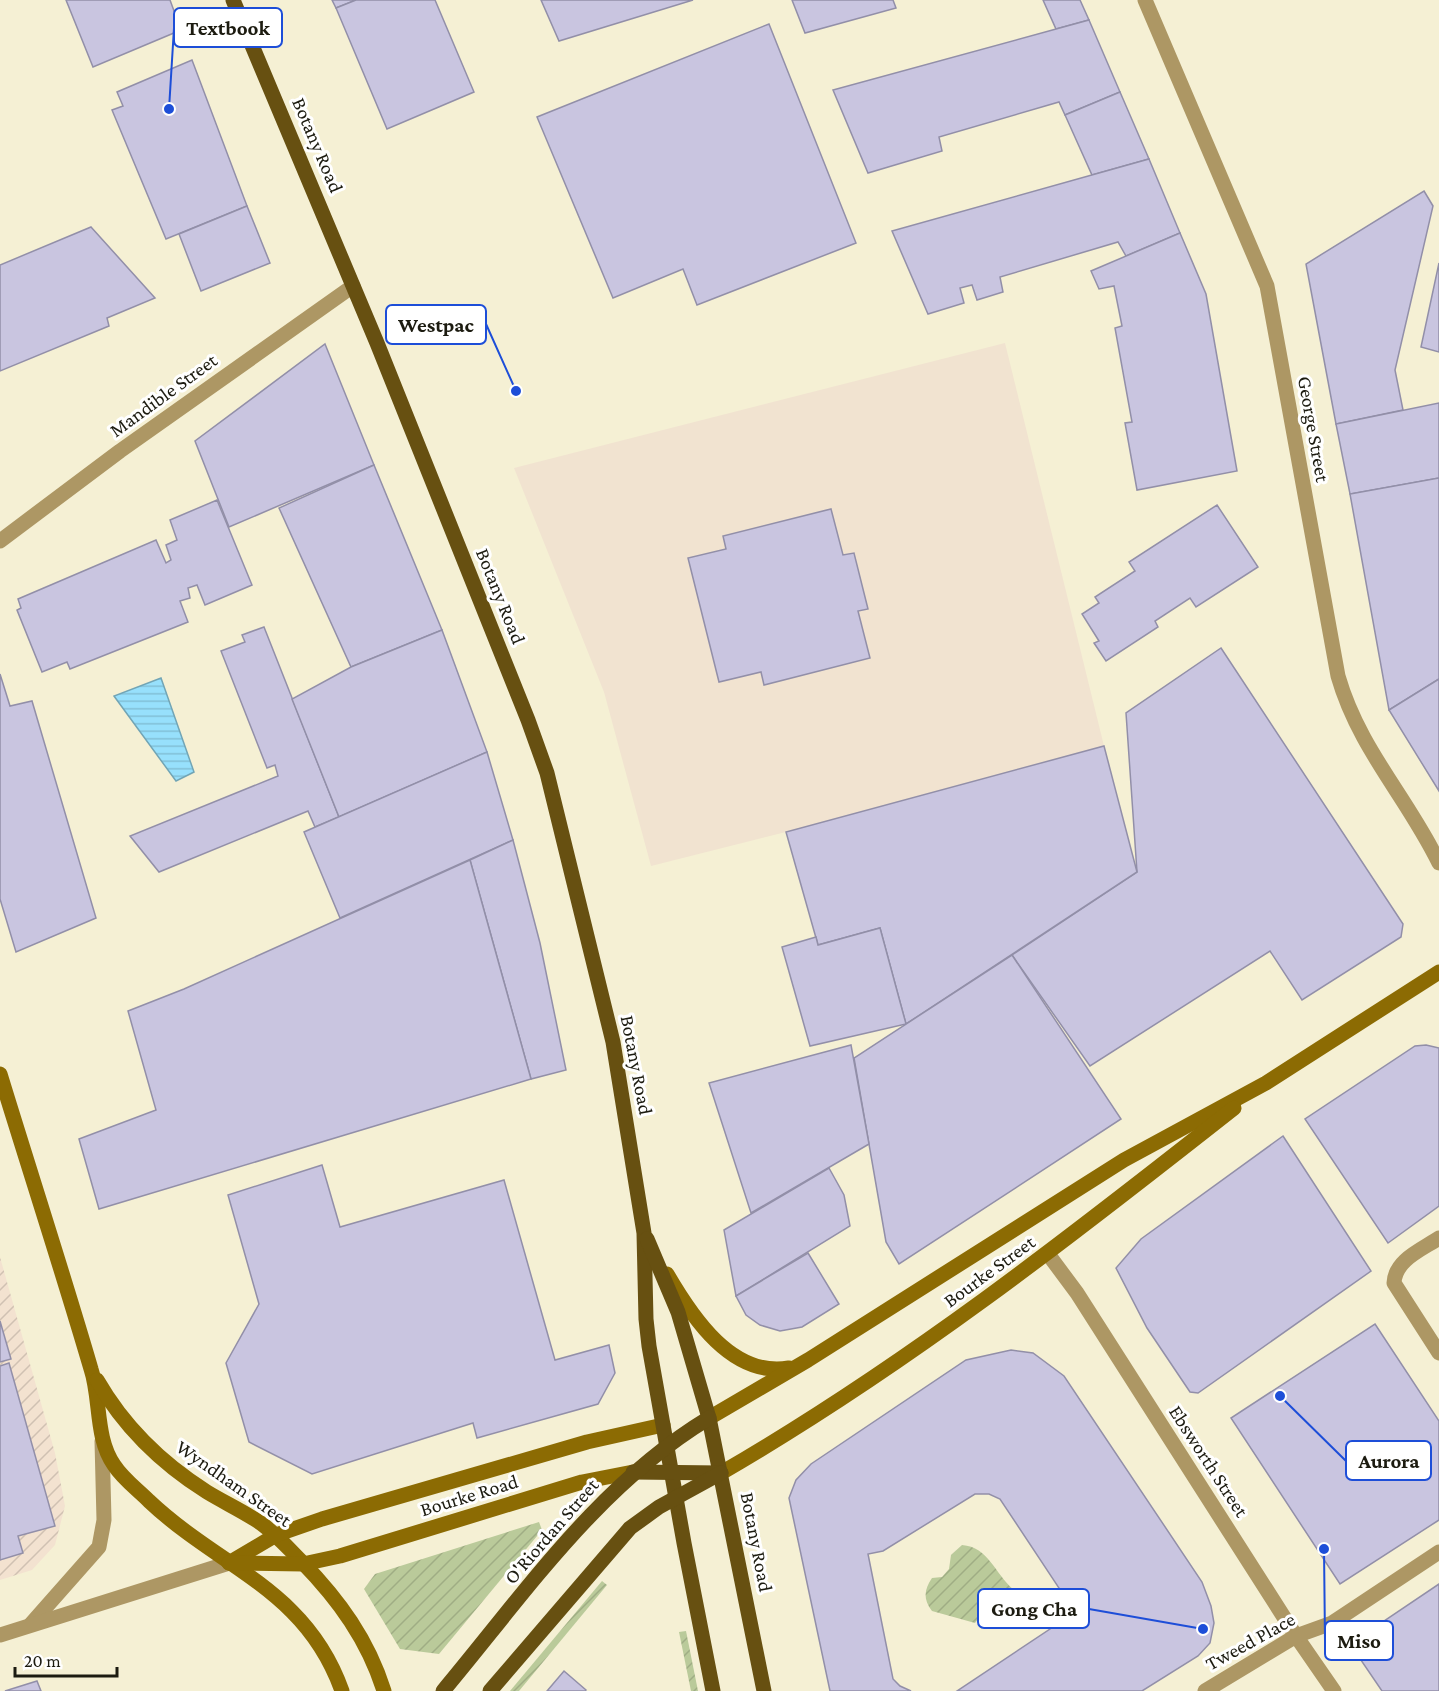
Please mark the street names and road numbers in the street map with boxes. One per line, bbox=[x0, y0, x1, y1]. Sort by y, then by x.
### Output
street label: Botany Road bbox=[287, 94, 348, 197]
street label: Mandible Street bbox=[105, 348, 221, 441]
street label: George Street bbox=[1293, 374, 1334, 484]
street label: Botany Road bbox=[471, 545, 530, 648]
street label: Botany Road bbox=[616, 1013, 658, 1117]
street label: Bourke Street bbox=[939, 1230, 1039, 1311]
street label: Ebsworth Street bbox=[1165, 1401, 1253, 1521]
street label: Wyndham Street bbox=[172, 1435, 296, 1532]
street label: Bourke Road bbox=[418, 1470, 521, 1520]
street label: O'Riordan Street bbox=[499, 1474, 603, 1588]
street label: Botany Road bbox=[736, 1490, 778, 1594]
street label: Tweed Place bbox=[1201, 1607, 1299, 1675]

